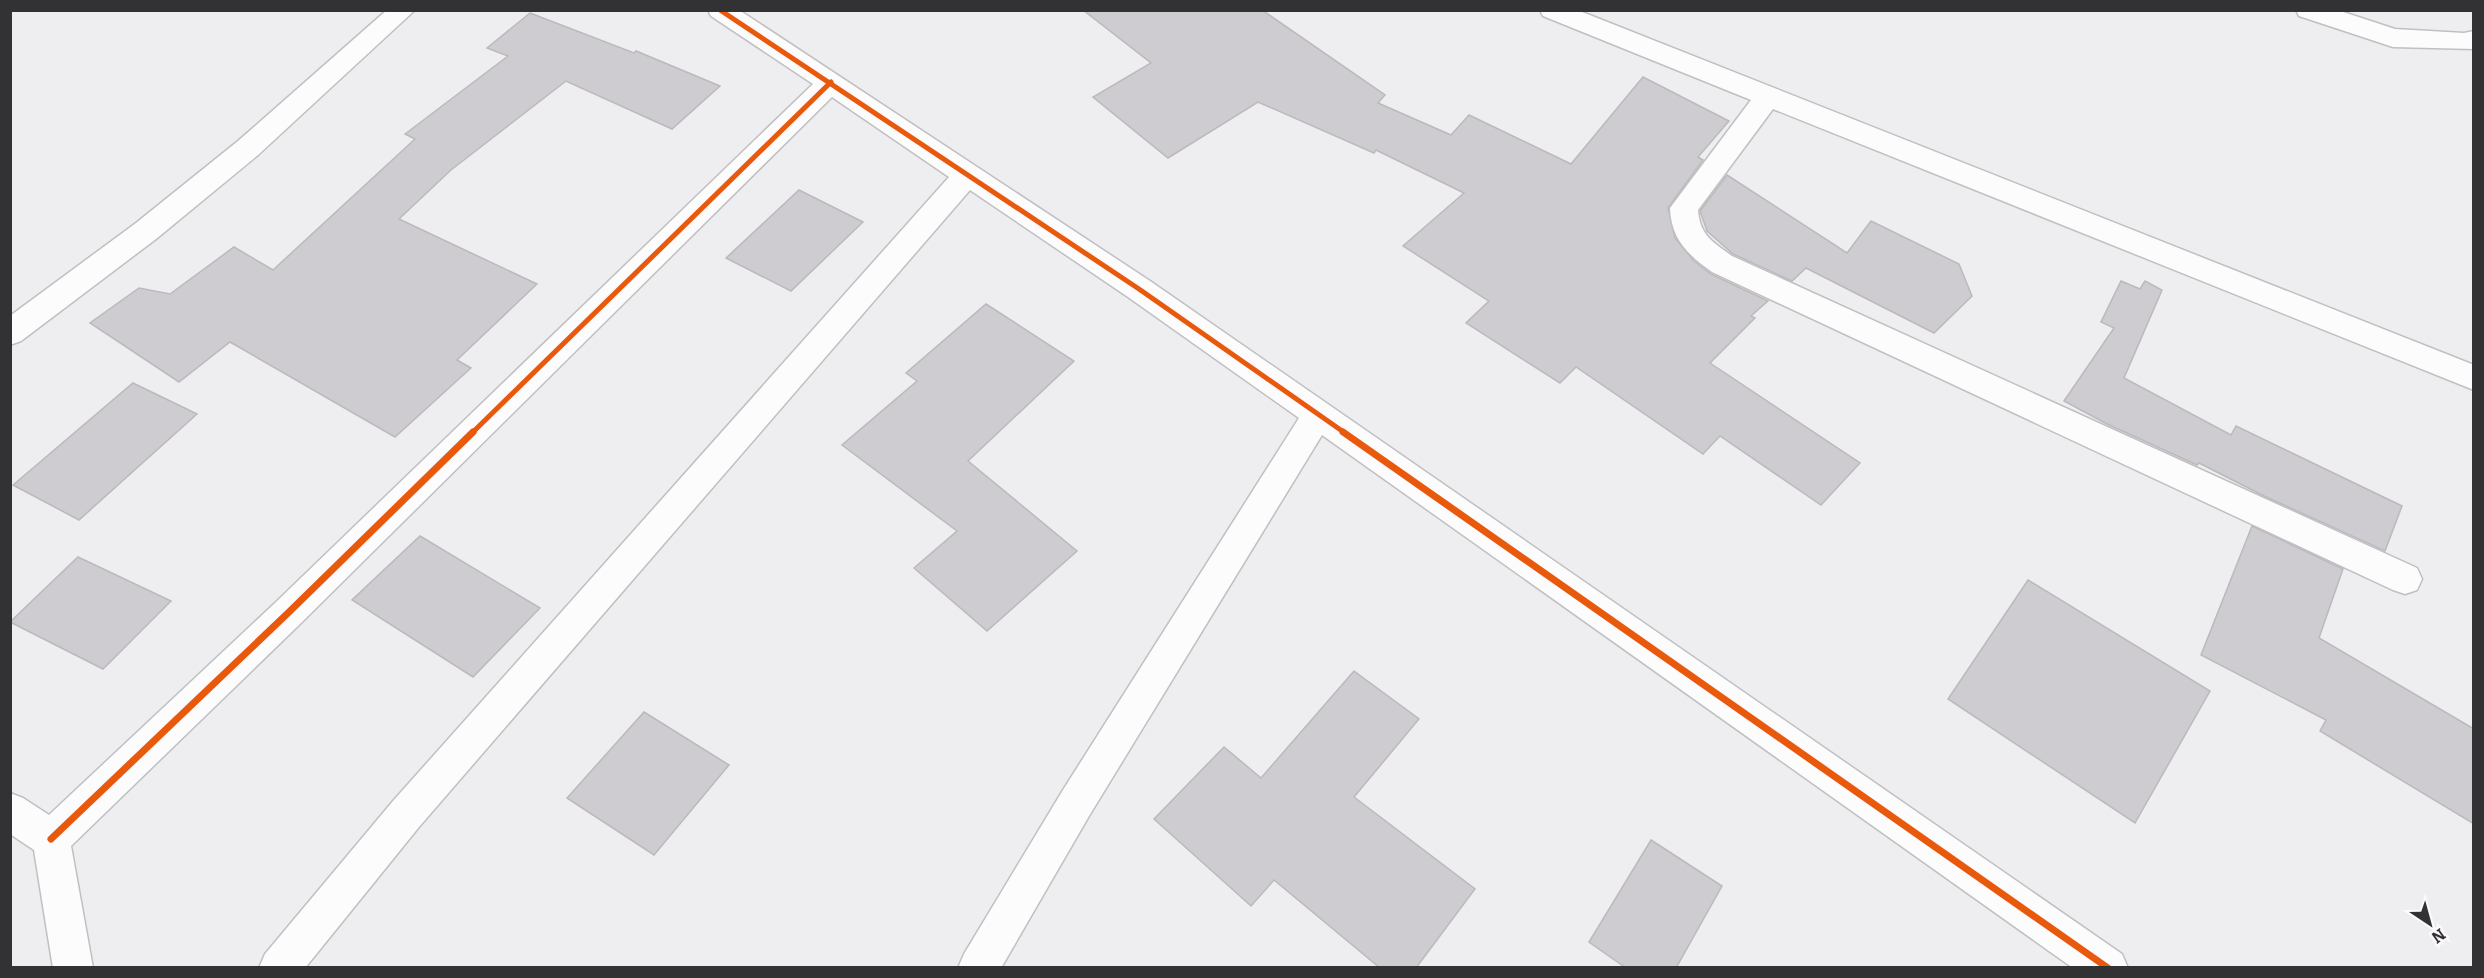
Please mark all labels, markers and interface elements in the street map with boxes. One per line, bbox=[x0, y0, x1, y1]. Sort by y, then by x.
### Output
north arrow bbox=[2400, 894, 2460, 954]
text: N bbox=[2428, 924, 2449, 947]

